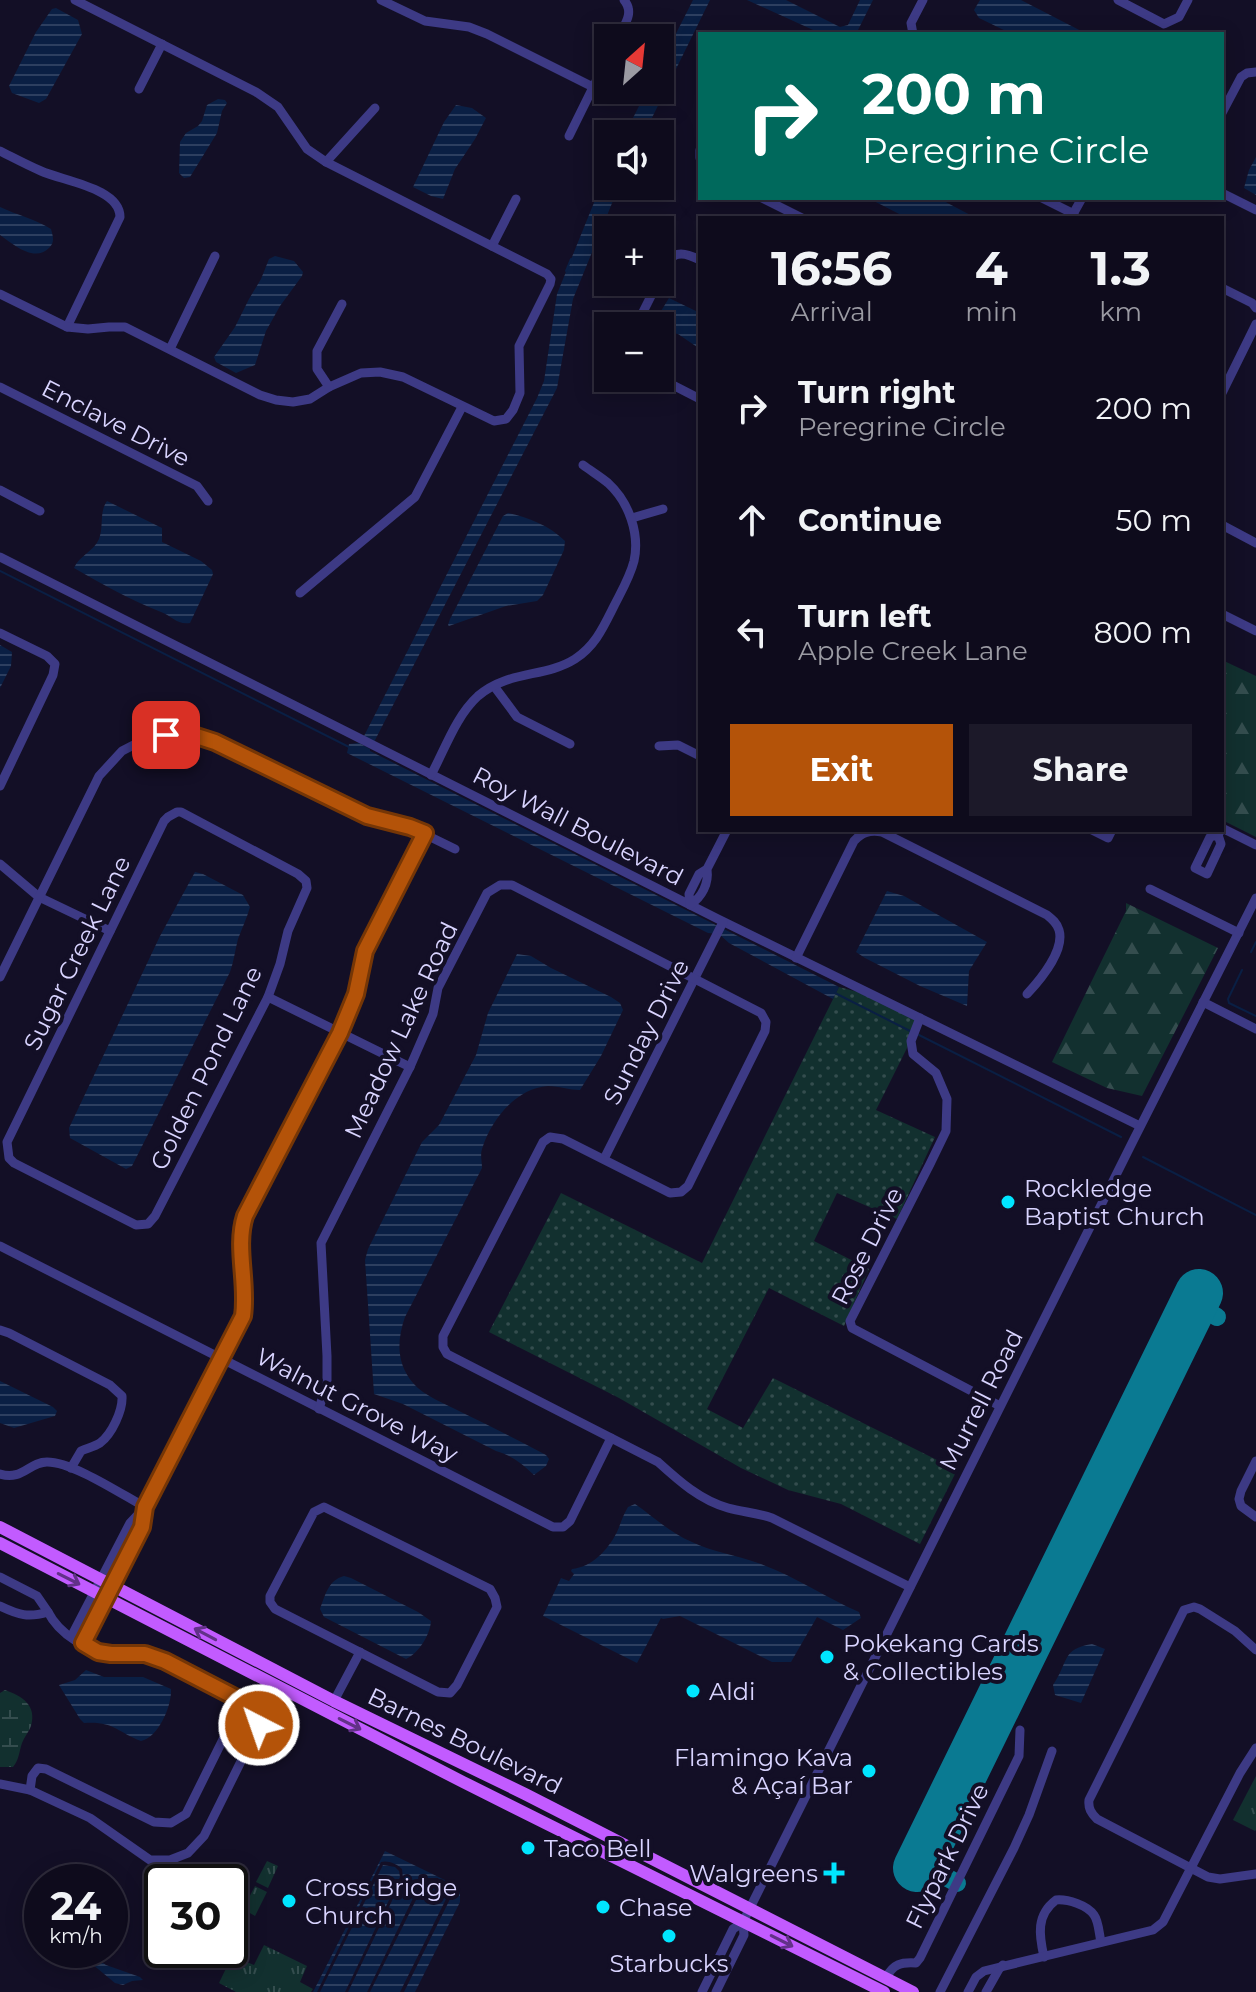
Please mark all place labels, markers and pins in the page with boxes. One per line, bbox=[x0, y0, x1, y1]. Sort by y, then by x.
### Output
pin bbox=[132, 701, 200, 769]
place label: Rockledge Baptist Church bbox=[1024, 1174, 1205, 1231]
marker: Rockledge Baptist Church bbox=[999, 1193, 1017, 1211]
place label: Pokekang Cards & Collectibles bbox=[843, 1629, 1039, 1686]
marker: Pokekang Cards & Collectibles bbox=[818, 1648, 836, 1666]
place label: Aldi bbox=[709, 1677, 755, 1706]
marker: Aldi bbox=[684, 1682, 702, 1700]
place label: Flamingo Kava & Açaí Bar bbox=[674, 1743, 853, 1800]
marker: Flamingo Kava & Açaí Bar bbox=[860, 1762, 878, 1780]
place label: Taco Bell bbox=[544, 1834, 651, 1863]
marker: Taco Bell bbox=[519, 1839, 537, 1857]
place label: Walgreens bbox=[689, 1859, 818, 1888]
marker: Walgreens bbox=[825, 1864, 843, 1882]
place label: Cross Bridge Church bbox=[305, 1873, 457, 1930]
marker: Cross Bridge Church bbox=[280, 1892, 298, 1910]
place label: Chase bbox=[619, 1893, 693, 1922]
marker: Chase bbox=[594, 1898, 612, 1916]
marker: Starbucks bbox=[660, 1927, 678, 1945]
place label: Starbucks bbox=[609, 1949, 729, 1978]

